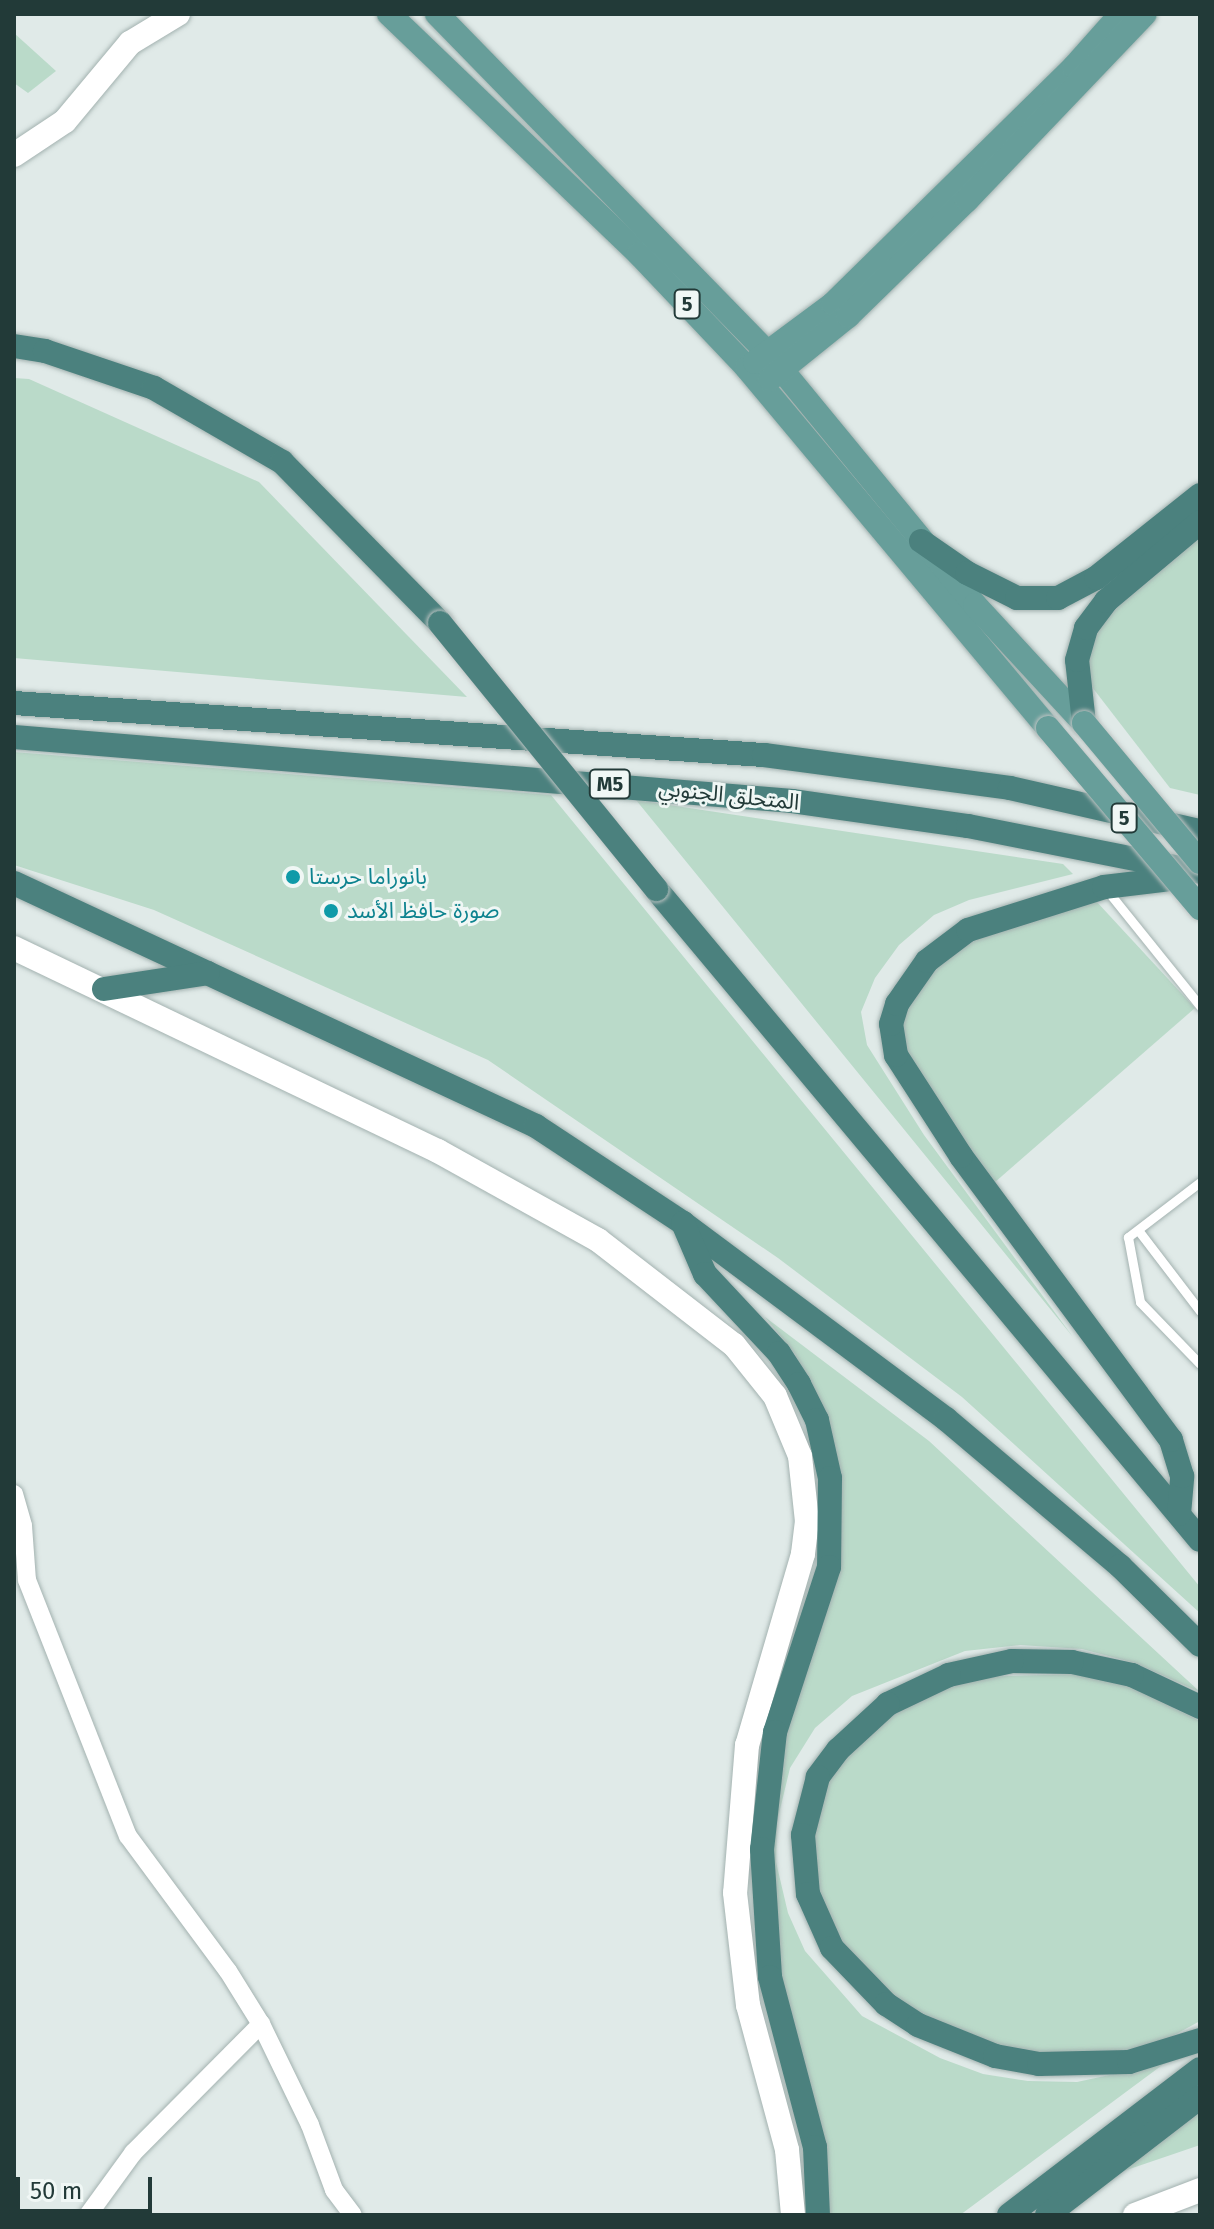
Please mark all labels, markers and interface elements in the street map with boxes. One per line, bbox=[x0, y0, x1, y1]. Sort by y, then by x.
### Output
road number: 5 bbox=[673, 288, 701, 320]
road number: M5 bbox=[588, 768, 632, 800]
street label: المتحلق الجنوبي bbox=[657, 774, 801, 816]
road number: 5 bbox=[1110, 802, 1138, 834]
place label: بانوراما حرستا bbox=[309, 864, 427, 890]
marker: بانوراما حرستا bbox=[284, 868, 302, 886]
place label: صورة حافظ الأسد bbox=[347, 898, 499, 924]
marker: صورة حافظ الأسد bbox=[322, 902, 340, 920]
scale bar bbox=[20, 2161, 156, 2211]
text: 50 m bbox=[30, 2177, 82, 2205]

